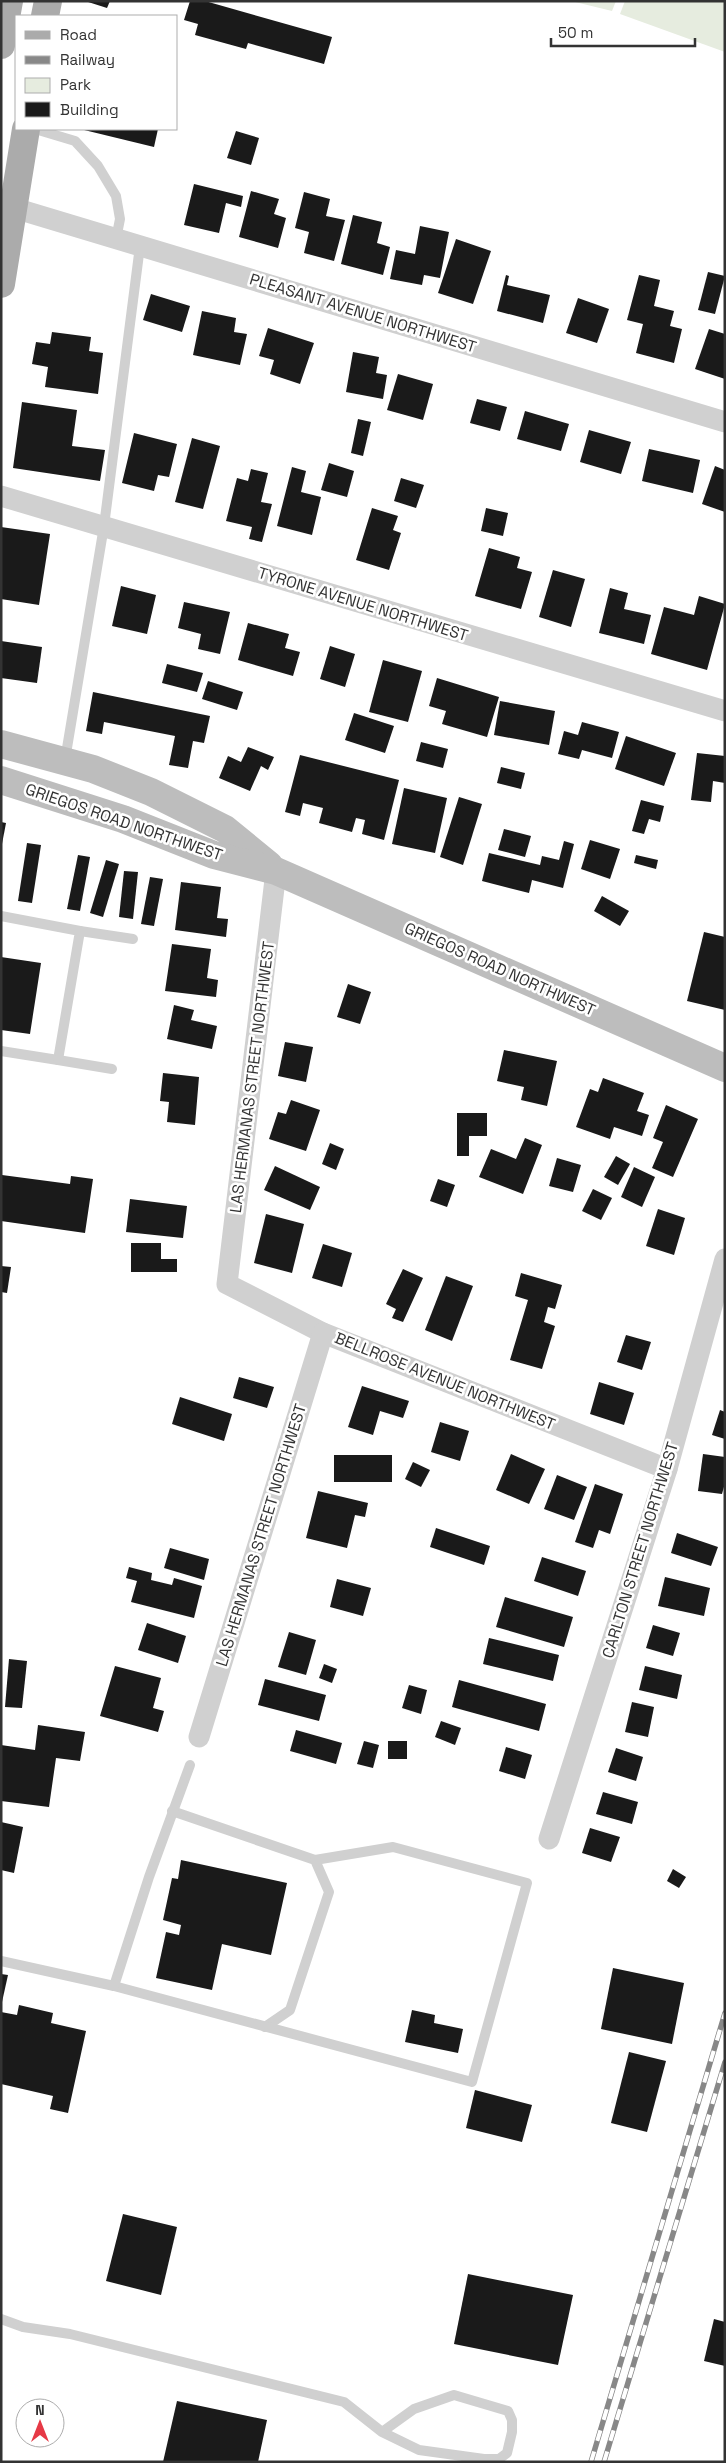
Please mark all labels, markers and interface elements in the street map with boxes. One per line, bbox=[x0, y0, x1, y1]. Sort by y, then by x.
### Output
legend bbox=[15, 15, 178, 130]
scale bar bbox=[551, 15, 695, 47]
text: 50 m bbox=[558, 23, 593, 42]
text: Road bbox=[60, 25, 97, 44]
text: Railway bbox=[60, 50, 115, 69]
text: Park bbox=[60, 75, 91, 94]
text: Building bbox=[60, 100, 119, 119]
street label: PLEASANT AVENUE NORTHWEST bbox=[247, 268, 479, 358]
street label: TYRONE AVENUE NORTHWEST bbox=[255, 562, 471, 646]
street label: GRIEGOS ROAD NORTHWEST bbox=[23, 778, 225, 866]
street label: GRIEGOS ROAD NORTHWEST bbox=[401, 917, 599, 1021]
street label: LAS HERMANAS STREET NORTHWEST bbox=[225, 940, 279, 1214]
street label: BELLROSE AVENUE NORTHWEST bbox=[332, 1327, 558, 1435]
street label: LAS HERMANAS STREET NORTHWEST bbox=[211, 1401, 311, 1669]
street label: CARLTON STREET NORTHWEST bbox=[597, 1439, 683, 1661]
north arrow bbox=[15, 2398, 65, 2448]
text: N bbox=[35, 2401, 45, 2419]

